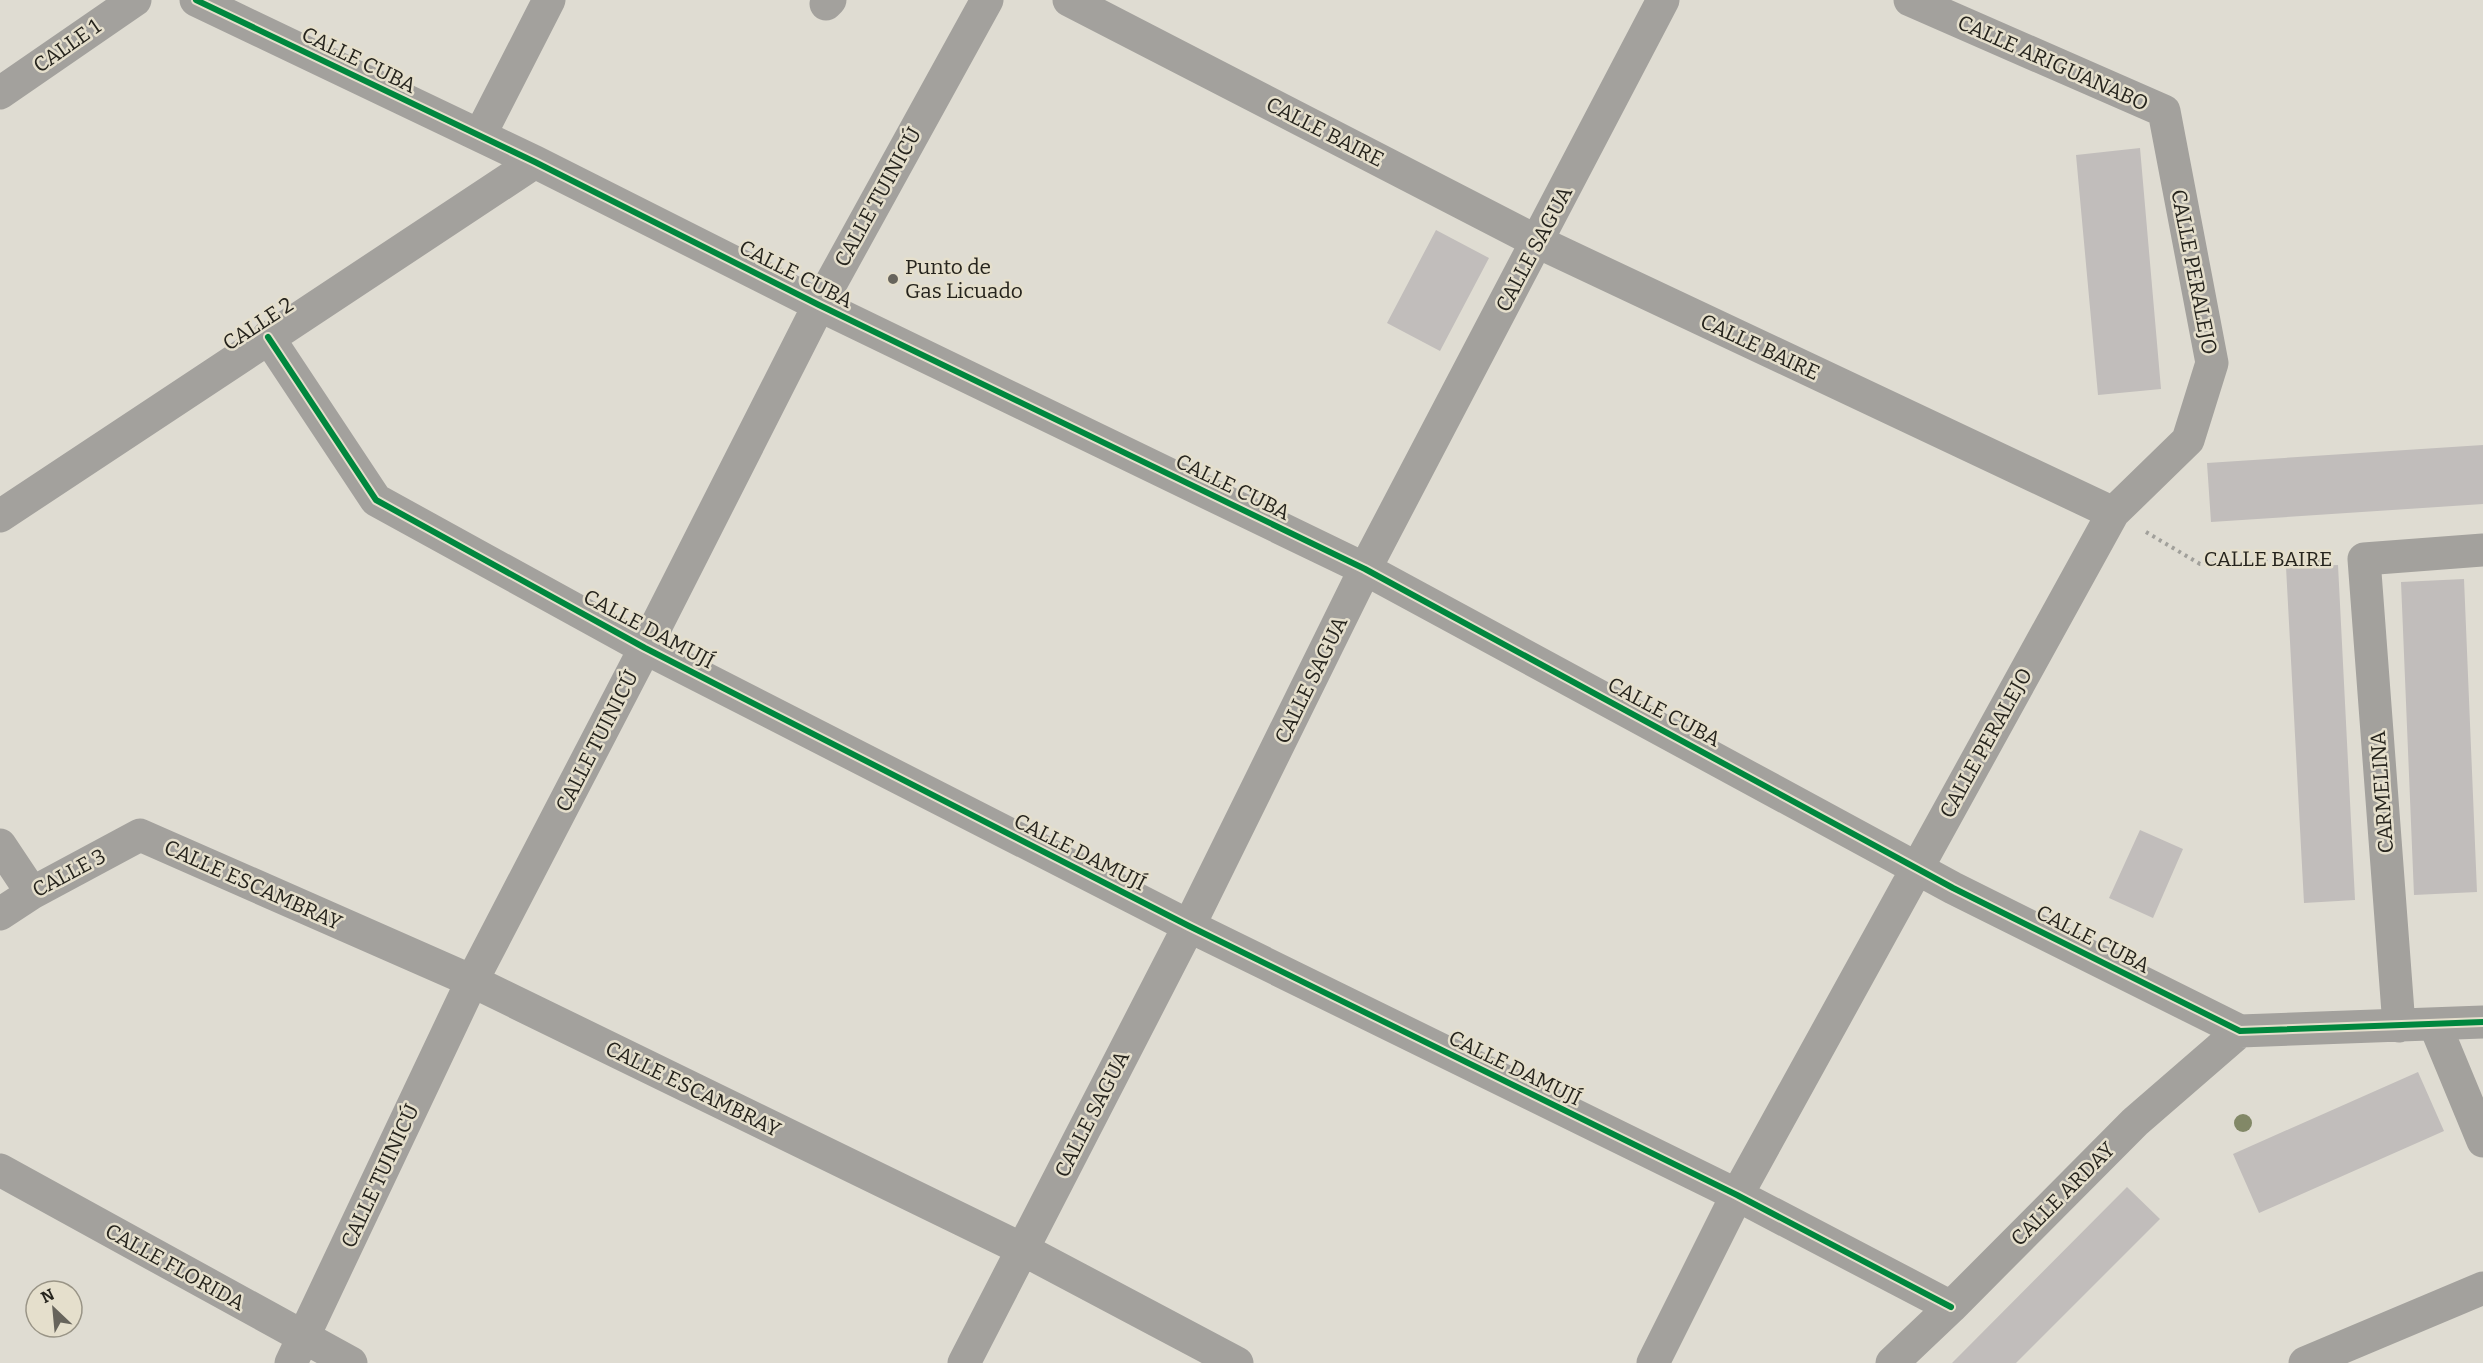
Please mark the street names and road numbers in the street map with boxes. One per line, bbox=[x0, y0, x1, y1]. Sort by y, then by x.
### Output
street label: CALLE ARIGUANABO bbox=[1953, 9, 2153, 117]
street label: CALLE 1 bbox=[28, 13, 106, 78]
street label: CALLE CUBA bbox=[297, 21, 421, 99]
street label: CALLE BAIRE bbox=[1262, 91, 1388, 173]
street label: CALLE TUINICÚ bbox=[829, 122, 927, 271]
street label: CALLE SAGUA bbox=[1490, 182, 1578, 316]
street label: CALLE PERALEJO bbox=[2165, 187, 2223, 357]
street label: CALLE CUBA bbox=[735, 234, 857, 314]
street label: CALLE 2 bbox=[218, 292, 298, 356]
street label: CALLE BAIRE bbox=[1696, 308, 1824, 386]
street label: CALLE CUBA bbox=[1171, 448, 1295, 526]
street label: CALLE BAIRE bbox=[2204, 546, 2332, 572]
street label: CALLE DAMUJÍ bbox=[579, 584, 719, 674]
street label: CALLE SAGUA bbox=[1269, 612, 1353, 748]
street label: CALLE PERALEJO bbox=[1934, 663, 2038, 823]
street label: CALLE TUINICÚ bbox=[550, 665, 644, 816]
street label: CALLE CUBA bbox=[1603, 671, 1725, 753]
street label: CARMELINA bbox=[2365, 730, 2399, 854]
street label: CALLE DAMUJÍ bbox=[1010, 808, 1150, 896]
street label: CALLE ESCAMBRAY bbox=[160, 834, 346, 936]
street label: CALLE 3 bbox=[28, 843, 110, 903]
street label: CALLE CUBA bbox=[2032, 899, 2154, 979]
street label: CALLE DAMUJÍ bbox=[1444, 1025, 1586, 1111]
street label: CALLE ESCAMBRAY bbox=[601, 1035, 785, 1143]
street label: CALLE SAGUA bbox=[1049, 1046, 1135, 1182]
street label: CALLE TUINICÚ bbox=[335, 1100, 425, 1252]
street label: CALLE ARDAY bbox=[2005, 1136, 2121, 1252]
street label: CALLE FLORIDA bbox=[101, 1218, 250, 1316]

